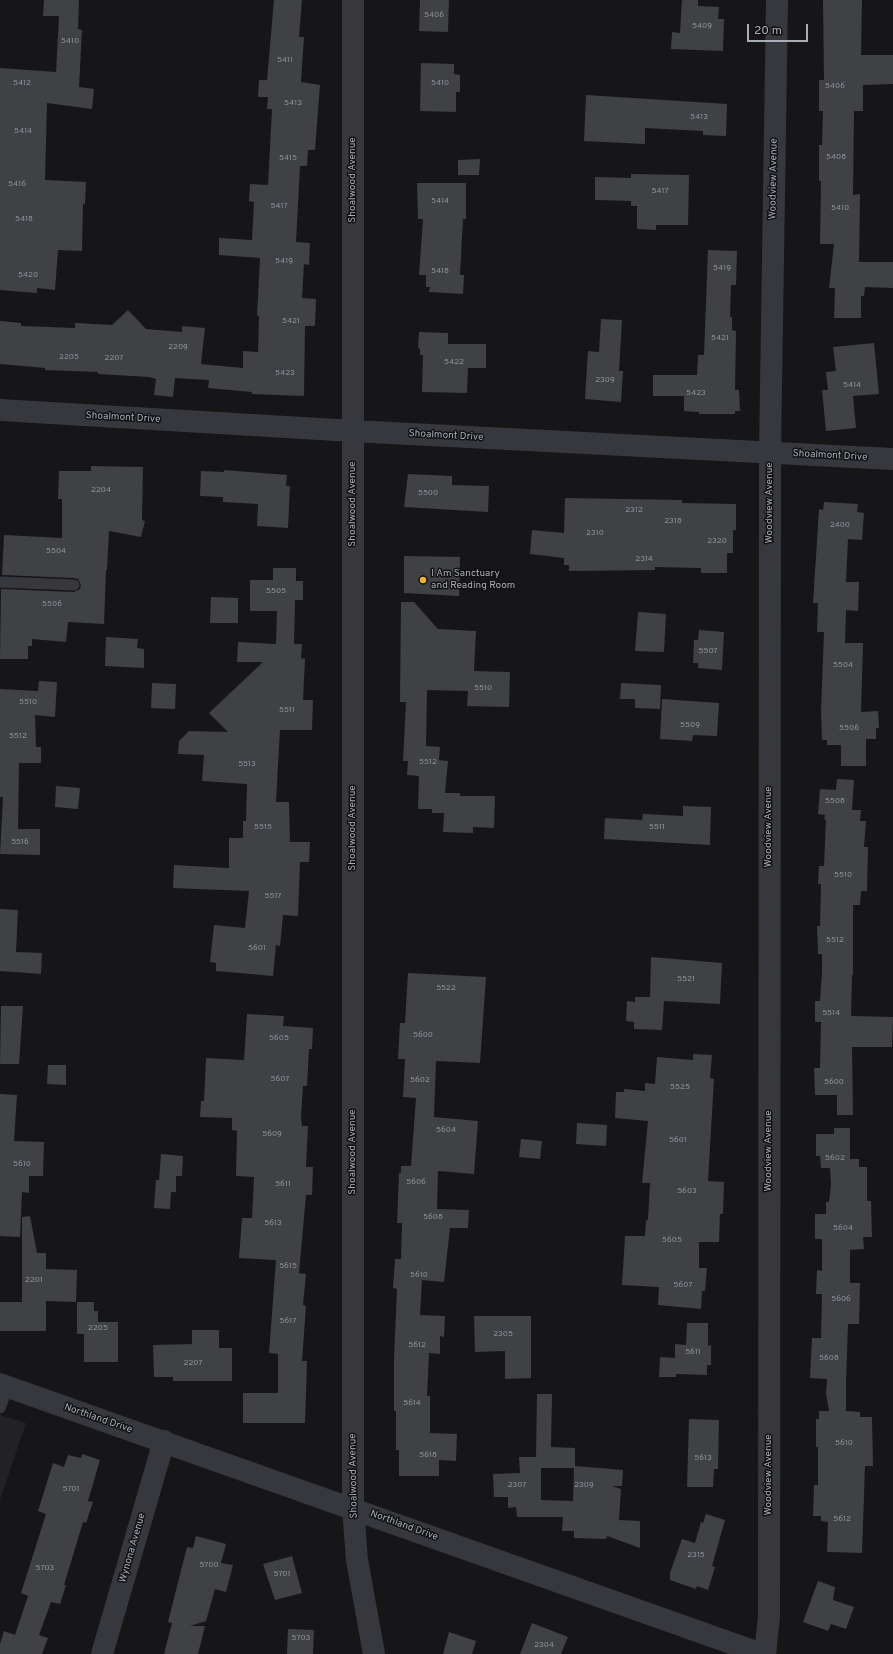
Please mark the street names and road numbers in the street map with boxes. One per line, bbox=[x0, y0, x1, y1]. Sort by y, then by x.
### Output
street label: Shoalwood Avenue bbox=[347, 137, 359, 223]
street label: Woodview Avenue bbox=[767, 138, 781, 220]
street label: Shoalmont Drive bbox=[85, 410, 161, 426]
street label: Shoalmont Drive bbox=[408, 428, 484, 444]
street label: Shoalmont Drive bbox=[792, 448, 868, 464]
street label: Shoalwood Avenue bbox=[347, 461, 359, 547]
street label: Woodview Avenue bbox=[764, 462, 776, 544]
street label: Shoalwood Avenue bbox=[347, 785, 359, 871]
street label: Woodview Avenue bbox=[763, 786, 775, 868]
street label: Shoalwood Avenue bbox=[347, 1109, 359, 1195]
street label: Woodview Avenue bbox=[763, 1110, 775, 1192]
street label: Northland Drive bbox=[62, 1402, 134, 1436]
street label: Shoalwood Avenue bbox=[347, 1433, 361, 1519]
street label: Woodview Avenue bbox=[763, 1434, 775, 1516]
street label: Northland Drive bbox=[368, 1508, 440, 1544]
street label: Wynona Avenue bbox=[117, 1512, 149, 1584]

